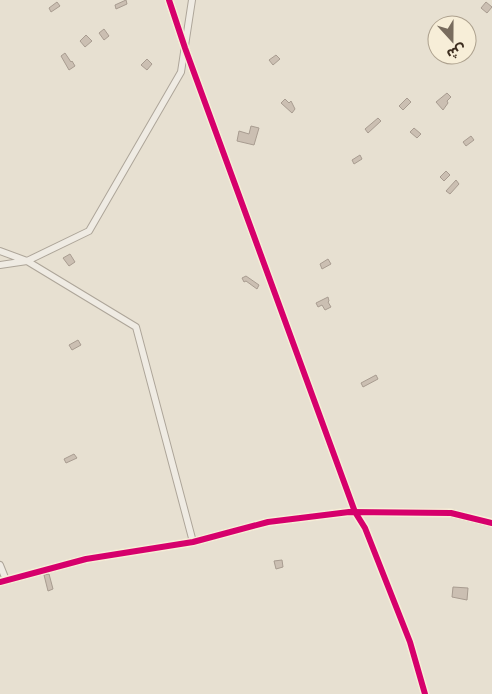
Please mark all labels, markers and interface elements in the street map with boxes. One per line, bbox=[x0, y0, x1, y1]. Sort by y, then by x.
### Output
north arrow bbox=[427, 15, 477, 65]
text: ش bbox=[444, 40, 469, 64]

